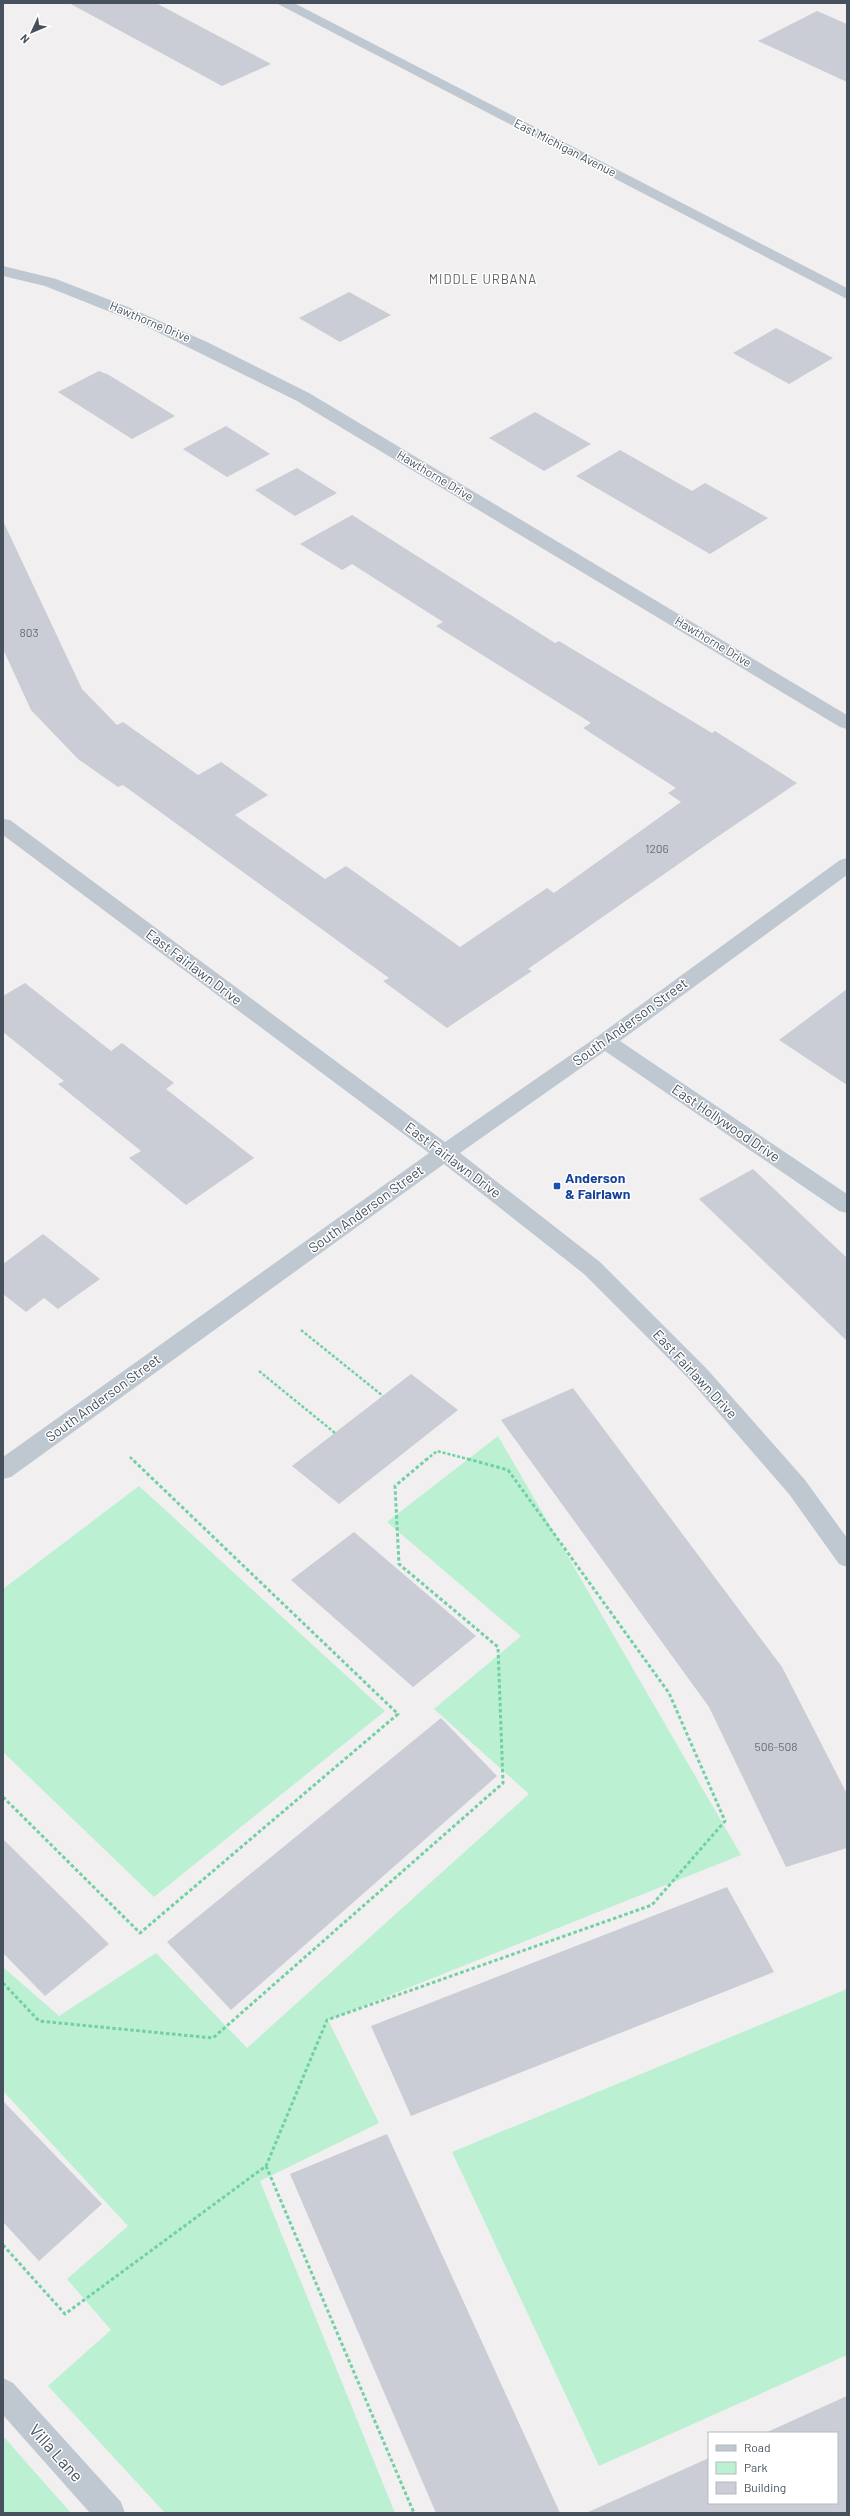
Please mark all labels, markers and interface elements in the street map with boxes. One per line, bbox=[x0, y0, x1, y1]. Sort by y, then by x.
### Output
north arrow bbox=[12, 12, 52, 52]
text: N bbox=[17, 32, 32, 46]
street label: East Michigan Avenue bbox=[512, 115, 619, 179]
district label: MIDDLE URBANA bbox=[429, 271, 537, 287]
street label: Hawthorne Drive bbox=[108, 298, 193, 344]
street label: Hawthorne Drive bbox=[395, 447, 476, 503]
street label: Hawthorne Drive bbox=[673, 613, 754, 669]
house number: 803 bbox=[19, 625, 39, 639]
house number: 1206 bbox=[645, 841, 669, 855]
street label: East Fairlawn Drive bbox=[143, 925, 246, 1008]
street label: South Anderson Street bbox=[569, 974, 690, 1069]
street label: East Hollywood Drive bbox=[669, 1080, 784, 1165]
street label: East Fairlawn Drive bbox=[402, 1118, 505, 1201]
street label: South Anderson Street bbox=[305, 1161, 426, 1256]
place label: Anderson & Fairlawn bbox=[565, 1169, 630, 1202]
marker: Anderson & Fairlawn bbox=[552, 1181, 562, 1191]
street label: East Fairlawn Drive bbox=[650, 1326, 741, 1422]
street label: South Anderson Street bbox=[42, 1350, 163, 1445]
house number: 506-508 bbox=[754, 1739, 798, 1753]
street label: Villa Lane bbox=[26, 2419, 88, 2485]
legend bbox=[708, 2432, 838, 2504]
text: Road bbox=[744, 2440, 771, 2454]
text: Park bbox=[744, 2460, 768, 2474]
text: Building bbox=[744, 2480, 786, 2494]

